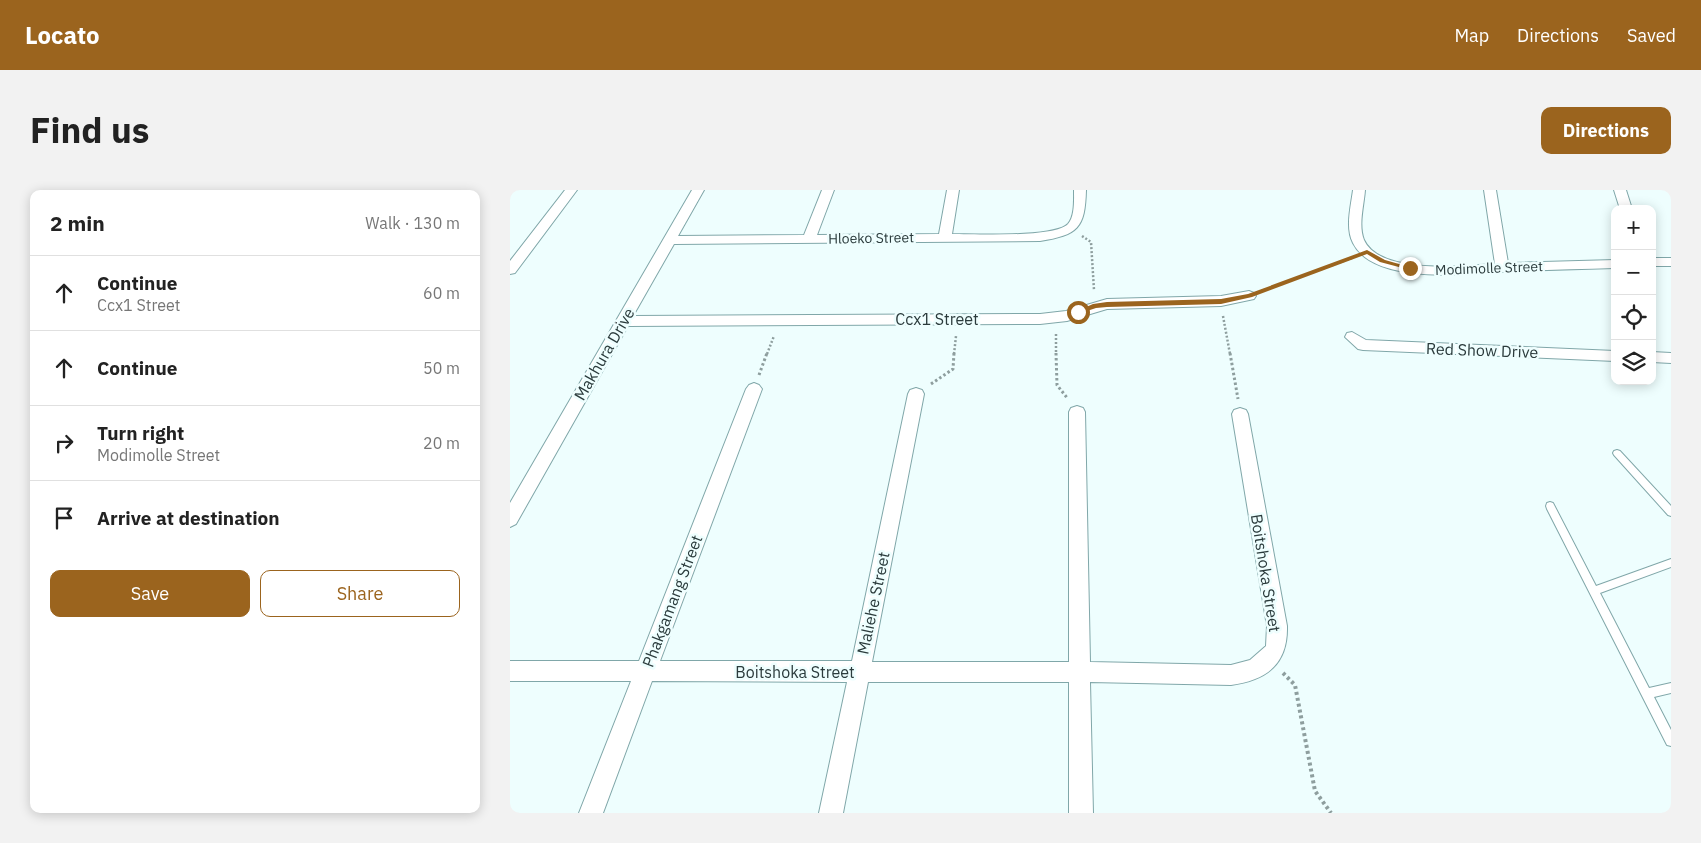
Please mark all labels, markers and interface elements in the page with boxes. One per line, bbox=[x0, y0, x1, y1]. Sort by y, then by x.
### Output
text: Locato bbox=[25, 19, 100, 51]
text: Map bbox=[1454, 24, 1489, 47]
text: Directions bbox=[1517, 24, 1599, 47]
text: Saved bbox=[1627, 24, 1676, 47]
text: Find us bbox=[30, 107, 149, 153]
button: Directions bbox=[1541, 107, 1671, 154]
map controls bbox=[1611, 205, 1656, 385]
button: + bbox=[1611, 205, 1656, 250]
text: 2 min bbox=[50, 209, 105, 237]
text: Walk · 130 m bbox=[365, 213, 460, 233]
street label: Hloeko Street bbox=[828, 228, 914, 248]
button: − bbox=[1611, 250, 1656, 295]
route end bbox=[1399, 257, 1422, 280]
street label: Modimolle Street bbox=[1435, 257, 1543, 279]
text: Continue bbox=[97, 271, 177, 295]
icon: ahead bbox=[50, 279, 78, 307]
text: 60 m bbox=[423, 283, 460, 303]
text: Ccx1 Street bbox=[97, 295, 180, 315]
button: locate bbox=[1611, 295, 1656, 340]
route start bbox=[1067, 301, 1090, 324]
street label: Makhura Drive bbox=[569, 304, 639, 404]
street label: Ccx1 Street bbox=[895, 309, 979, 329]
street label: Red Show Drive bbox=[1426, 338, 1539, 362]
button: layers bbox=[1611, 340, 1656, 385]
icon: ahead bbox=[50, 354, 78, 382]
text: Continue bbox=[97, 356, 177, 380]
text: 50 m bbox=[423, 358, 460, 378]
text: Turn right bbox=[97, 421, 184, 445]
icon: right bbox=[50, 429, 78, 457]
text: 20 m bbox=[423, 433, 460, 453]
text: Modimolle Street bbox=[97, 445, 220, 465]
icon: arrive bbox=[50, 504, 78, 532]
text: Arrive at destination bbox=[97, 506, 280, 530]
street label: Boitshoka Street bbox=[1247, 512, 1285, 634]
street label: Phakgamang Street bbox=[638, 532, 706, 670]
street label: Maliehe Street bbox=[852, 550, 894, 656]
button: Save bbox=[50, 570, 250, 617]
button: Share bbox=[260, 570, 460, 617]
street label: Boitshoka Street bbox=[735, 662, 855, 682]

